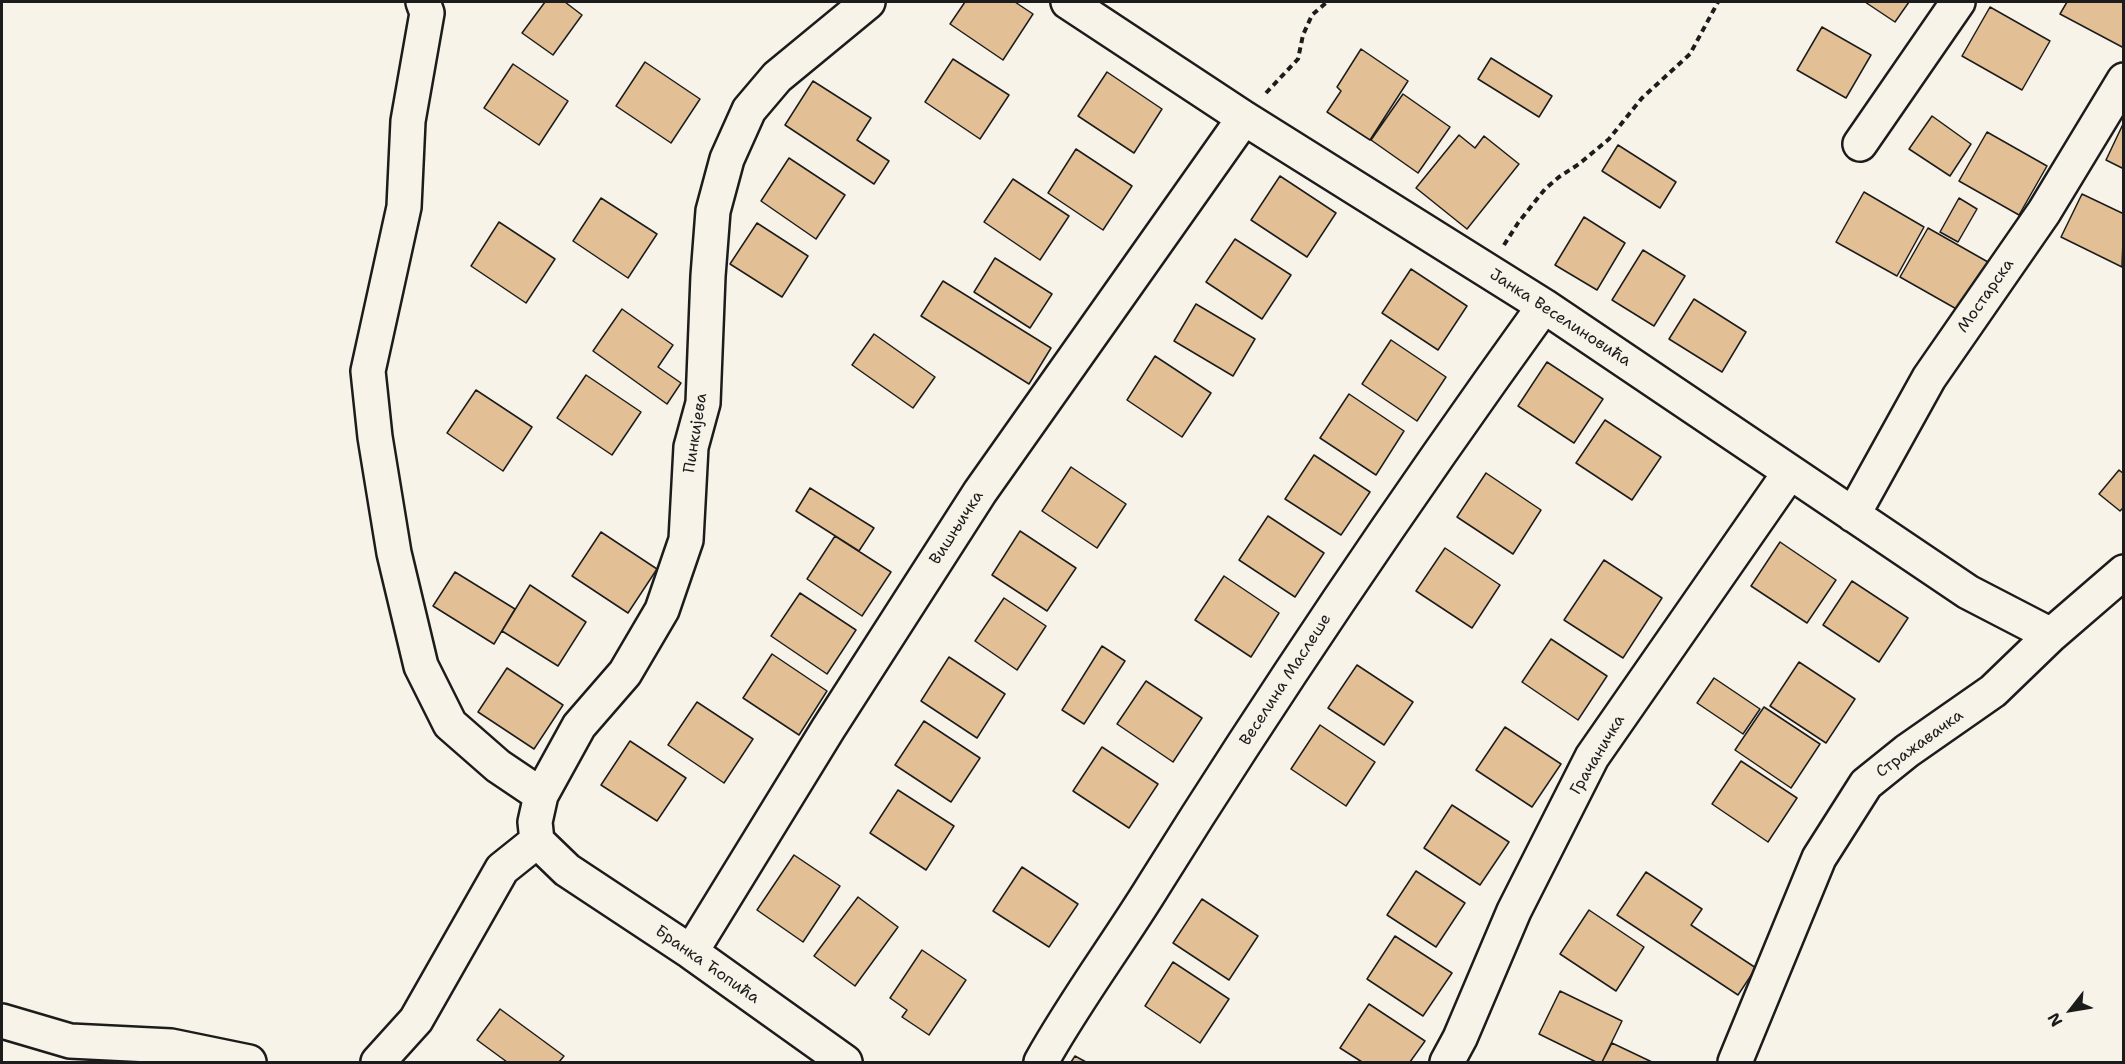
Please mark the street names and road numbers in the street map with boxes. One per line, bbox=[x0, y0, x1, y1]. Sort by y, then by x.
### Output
street label: Мостарска bbox=[1954, 255, 2018, 337]
street label: Јанка Веселиновића bbox=[1486, 265, 1634, 371]
street label: Пинкијева bbox=[680, 392, 712, 474]
street label: Вишњичка bbox=[926, 488, 988, 568]
street label: Веселина Маслеше bbox=[1236, 610, 1336, 750]
street label: Стражавачка bbox=[1873, 706, 1967, 782]
street label: Грачаничка bbox=[1567, 712, 1629, 798]
street label: Бранка Ћопића bbox=[651, 922, 763, 1008]

